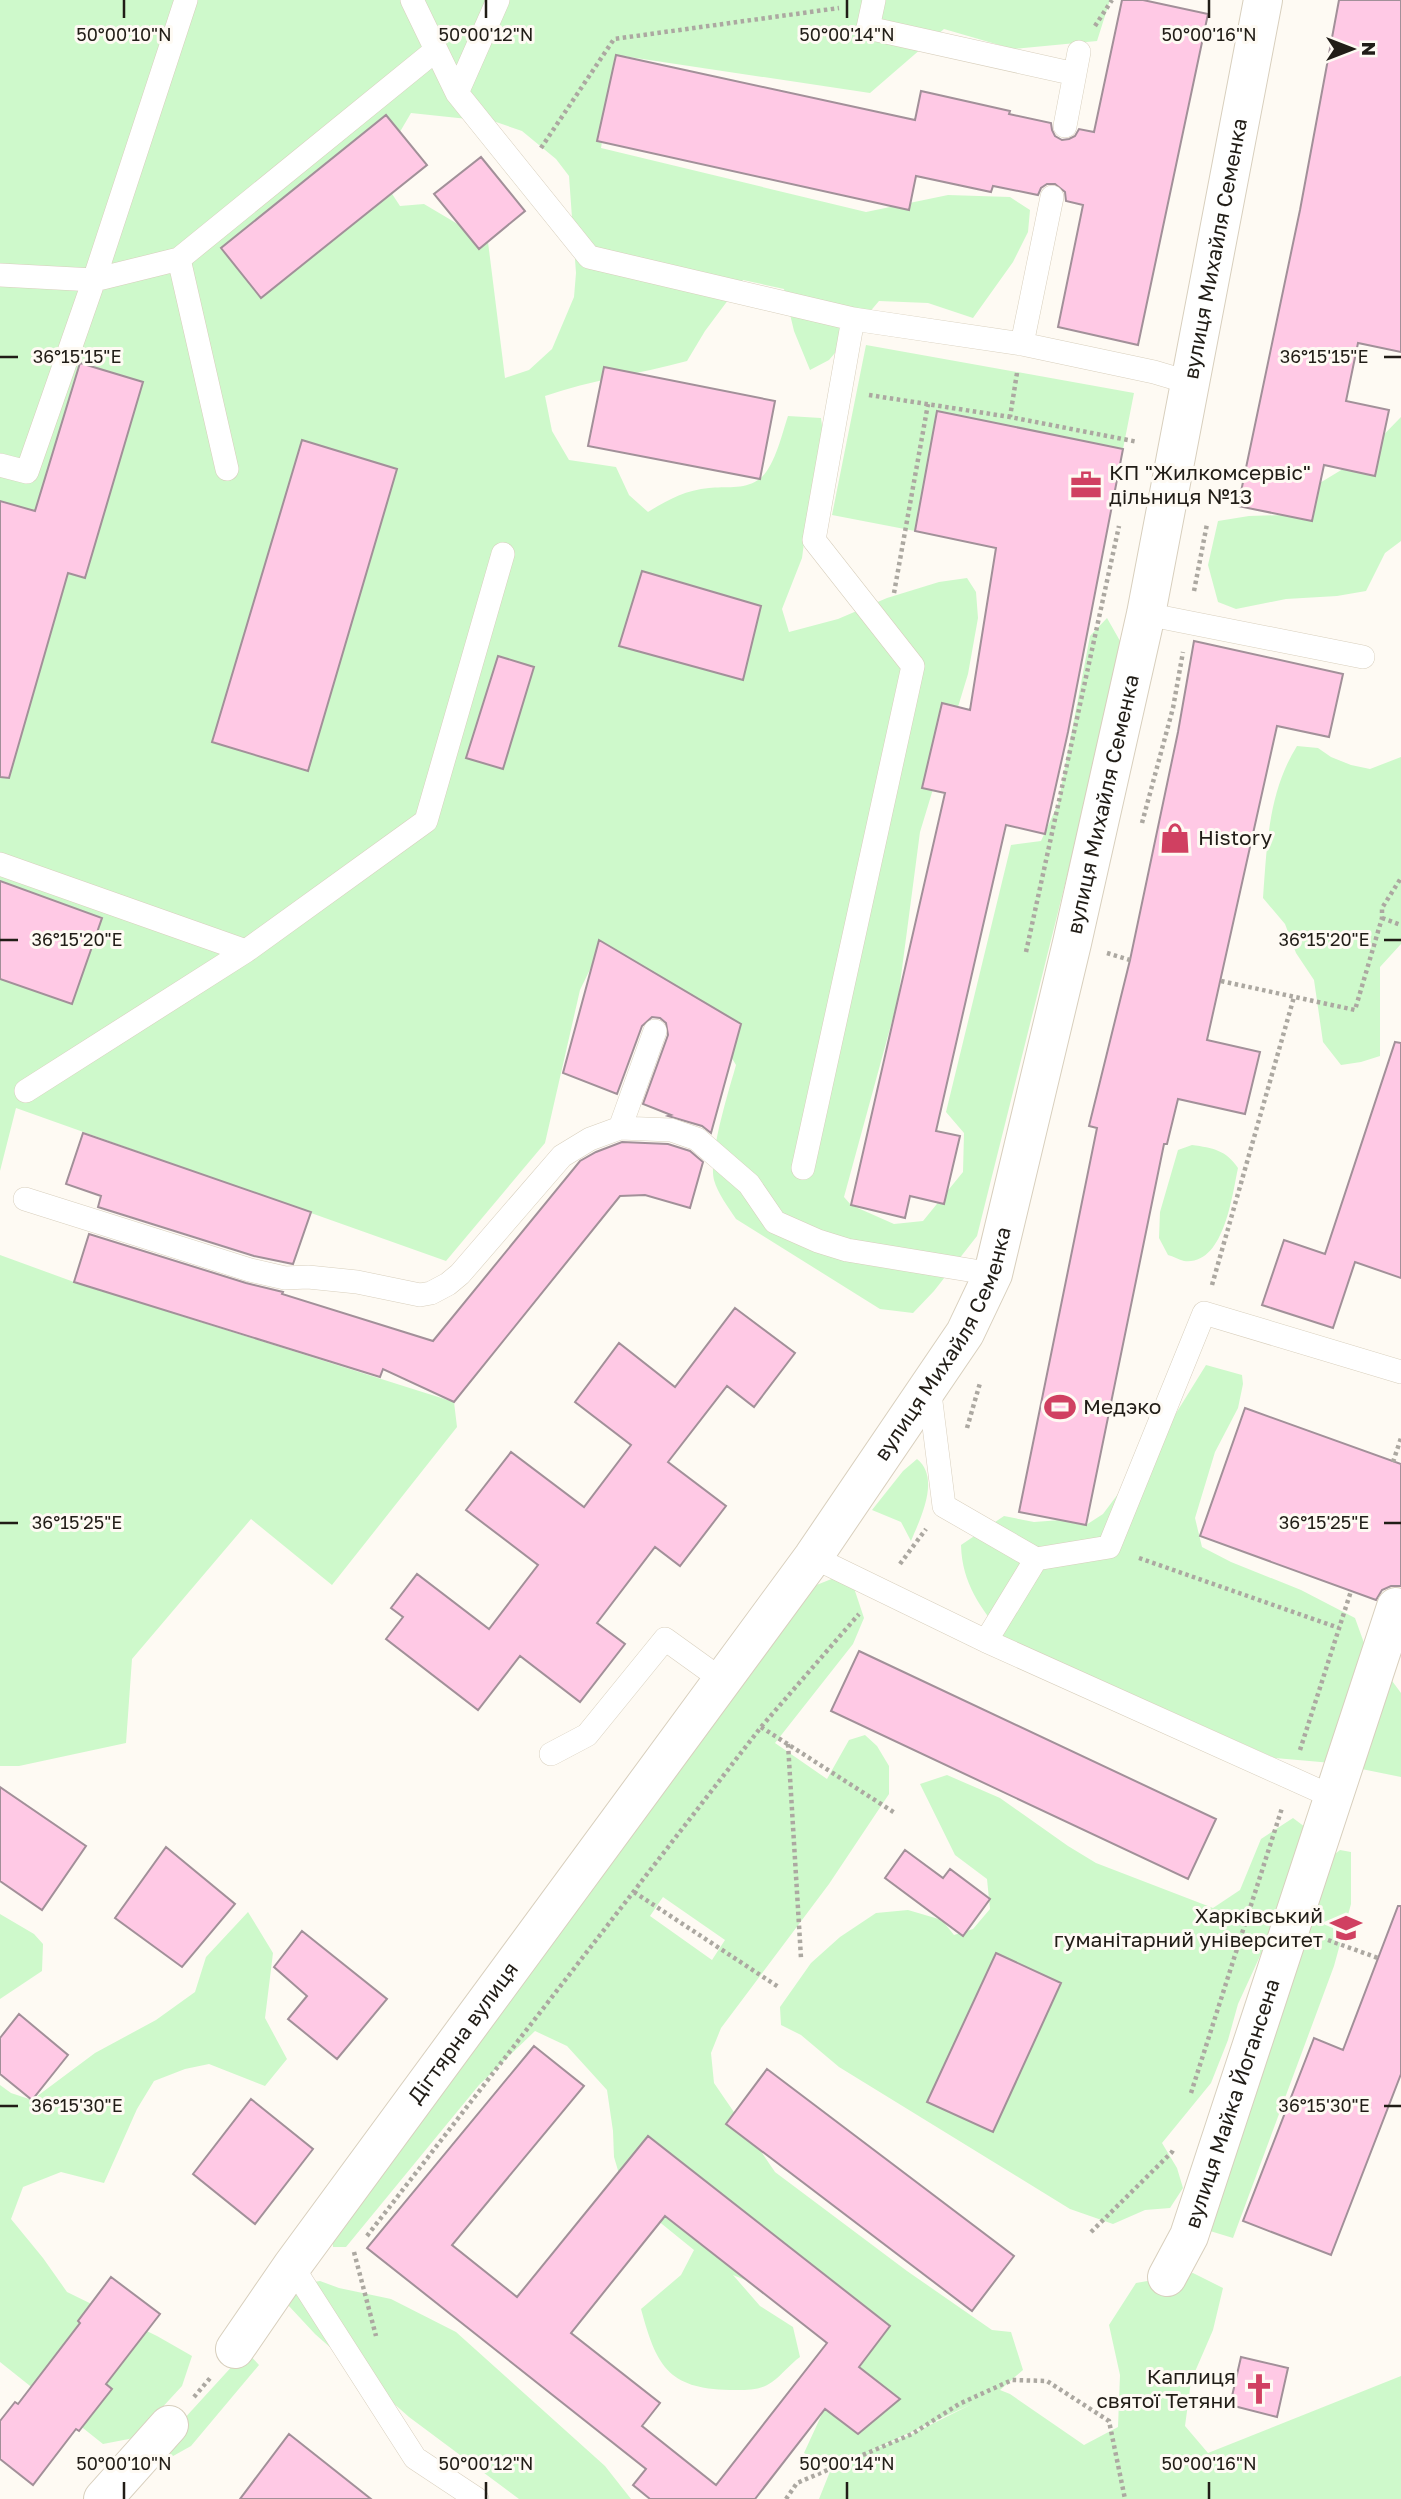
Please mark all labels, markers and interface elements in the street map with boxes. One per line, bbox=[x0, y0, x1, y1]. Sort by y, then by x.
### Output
north arrow bbox=[1317, 14, 1387, 84]
text: 50°00'10"N bbox=[76, 23, 172, 45]
text: 50°00'12"N bbox=[439, 23, 533, 45]
text: 50°00'14"N bbox=[799, 23, 895, 45]
text: 50°00'16"N bbox=[1161, 23, 1257, 45]
text: N bbox=[1358, 42, 1381, 56]
street label: вулиця Михайля Семенка bbox=[1177, 116, 1252, 381]
text: 36°15'15"E bbox=[33, 345, 121, 367]
text: 36°15'15"E bbox=[1280, 345, 1368, 367]
place label: КП "Жилкомсервіс" дільниця №13 bbox=[1109, 459, 1311, 509]
office icon: КП "Жилкомсервіс" дільниця №13 bbox=[1069, 468, 1103, 502]
street label: вулиця Михайля Семенка bbox=[1060, 672, 1144, 936]
shop icon: History bbox=[1158, 821, 1192, 855]
place label: History bbox=[1198, 824, 1273, 850]
text: 36°15'20"E bbox=[31, 928, 123, 950]
text: 36°15'20"E bbox=[1278, 928, 1370, 950]
street label: вулиця Михайля Семенка bbox=[868, 1224, 1016, 1465]
sports icon: Медэко bbox=[1043, 1390, 1077, 1424]
place label: Медэко bbox=[1083, 1393, 1161, 1419]
text: 36°15'25"E bbox=[32, 1511, 122, 1533]
text: 36°15'25"E bbox=[1279, 1511, 1369, 1533]
place label: Харківський гуманітарний університет bbox=[1054, 1902, 1323, 1952]
school or university icon: Харківський гуманітарний університет bbox=[1329, 1911, 1363, 1945]
street label: Дігтярна вулиця bbox=[402, 1956, 523, 2108]
street label: вулиця Майка Йогансена bbox=[1179, 1975, 1285, 2231]
text: 36°15'30"E bbox=[31, 2094, 123, 2116]
text: 36°15'30"E bbox=[1278, 2094, 1370, 2116]
place label: Каплиця святої Тетяни bbox=[1096, 2363, 1236, 2413]
church icon: Каплиця святої Тетяни bbox=[1242, 2372, 1276, 2406]
text: 50°00'10"N bbox=[76, 2452, 172, 2474]
text: 50°00'12"N bbox=[439, 2452, 533, 2474]
text: 50°00'14"N bbox=[799, 2452, 895, 2474]
text: 50°00'16"N bbox=[1161, 2452, 1257, 2474]

